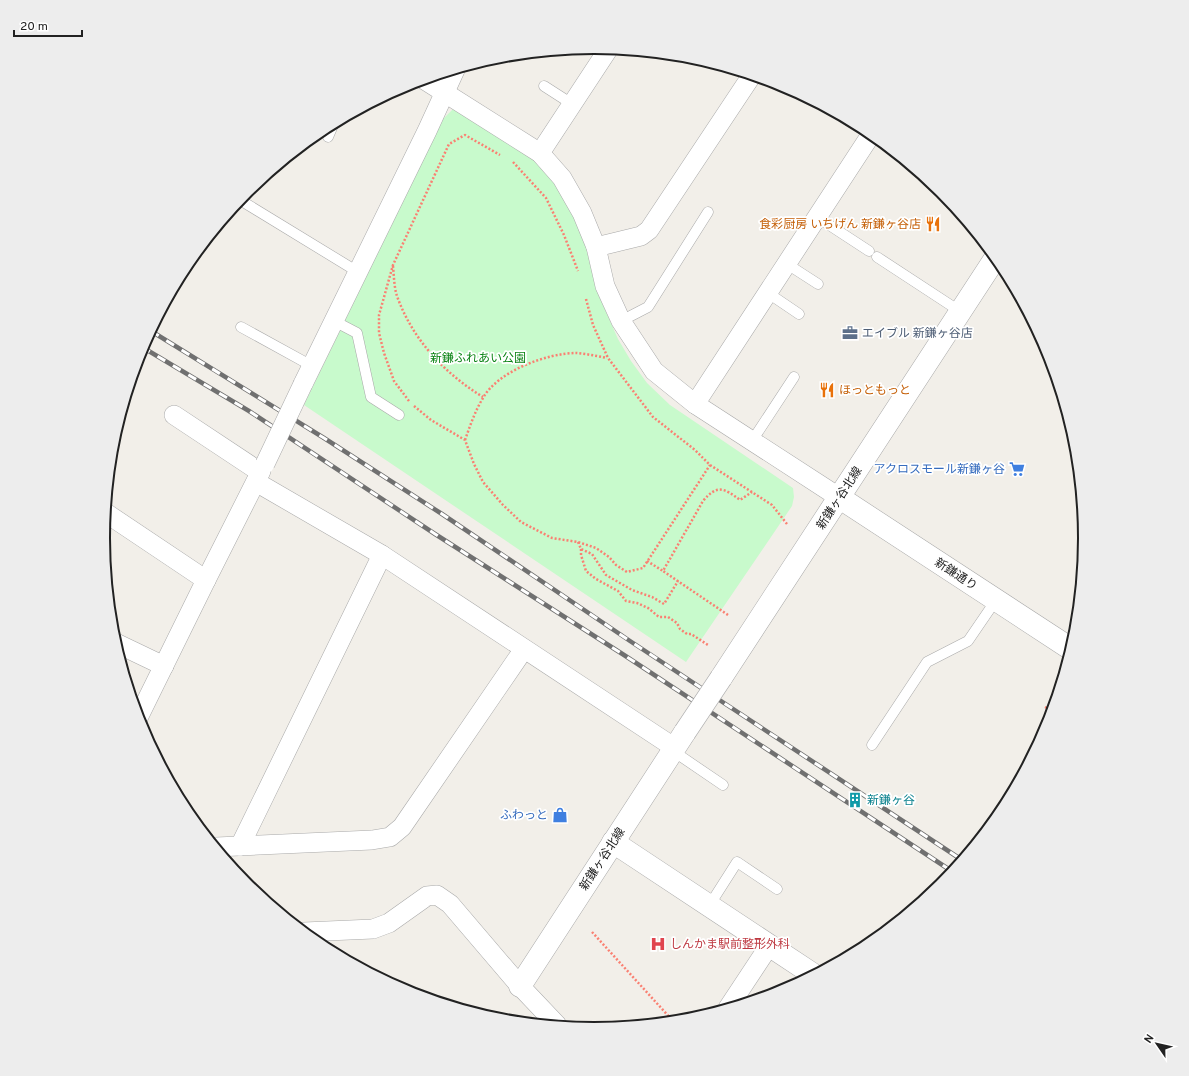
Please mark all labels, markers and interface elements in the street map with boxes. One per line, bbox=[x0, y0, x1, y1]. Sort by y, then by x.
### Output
scale bar bbox=[14, 12, 82, 38]
text: 20 m bbox=[20, 19, 48, 35]
restaurant icon: 食彩厨房 いちげん 新鎌ヶ谷店 bbox=[924, 215, 942, 233]
place label: 食彩厨房 いちげん 新鎌ヶ谷店 bbox=[759, 217, 921, 233]
office icon: エイブル 新鎌ヶ谷店 bbox=[841, 324, 859, 342]
place label: エイブル 新鎌ヶ谷店 bbox=[862, 326, 973, 342]
park label: 新鎌ふれあい公園 bbox=[430, 351, 526, 367]
restaurant icon: ほっともっと bbox=[818, 381, 836, 399]
place label: ほっともっと bbox=[839, 383, 911, 399]
supermarket icon: アクロスモール新鎌ヶ谷 bbox=[1008, 460, 1026, 478]
place label: アクロスモール新鎌ヶ谷 bbox=[874, 462, 1005, 478]
street label: 新鎌ヶ谷北線 bbox=[814, 464, 866, 533]
street label: 新鎌通り bbox=[931, 555, 980, 595]
building icon: 新鎌ヶ谷 bbox=[846, 791, 864, 809]
place label: 新鎌ヶ谷 bbox=[867, 793, 915, 809]
shop icon: ふわっと bbox=[551, 806, 569, 824]
place label: ふわっと bbox=[500, 808, 548, 824]
street label: 新鎌ヶ谷北線 bbox=[577, 825, 629, 894]
hospital icon: しんかま駅前整形外科 bbox=[649, 935, 667, 953]
place label: しんかま駅前整形外科 bbox=[670, 937, 790, 953]
north arrow bbox=[1137, 1024, 1177, 1064]
text: N bbox=[1142, 1032, 1158, 1046]

